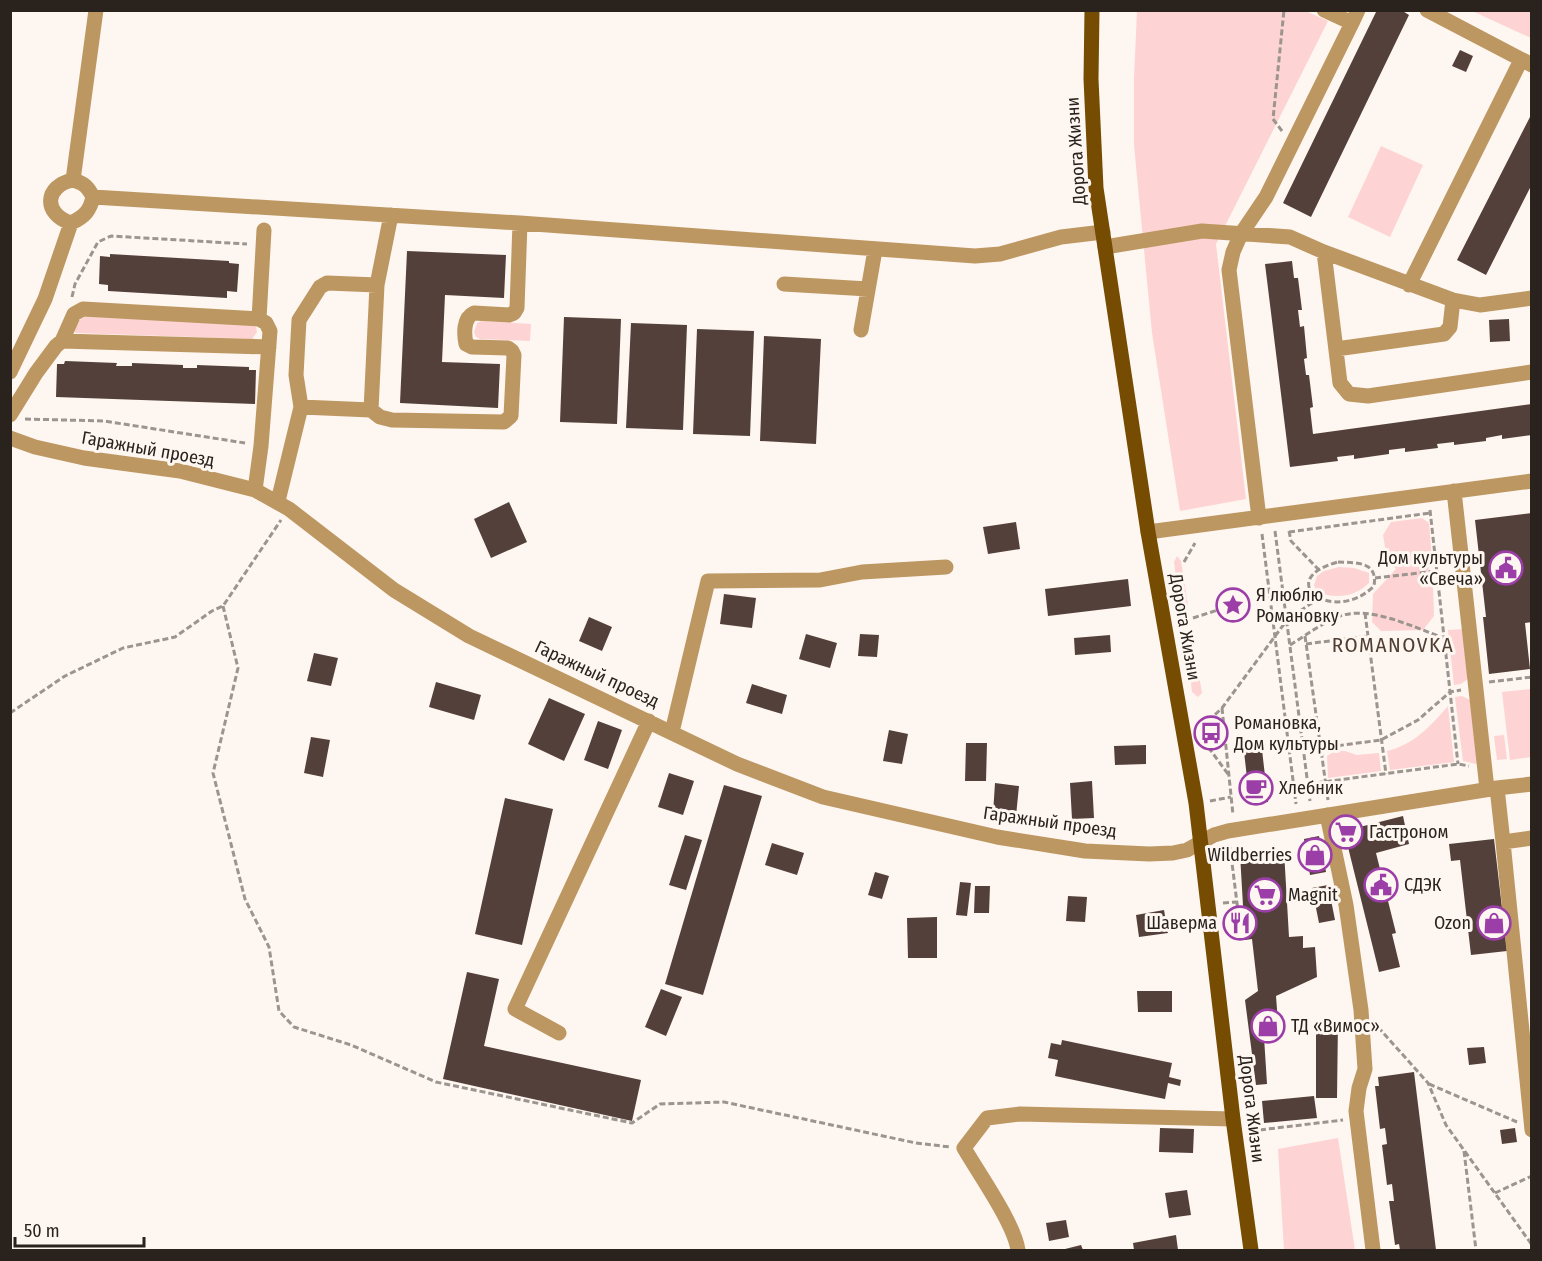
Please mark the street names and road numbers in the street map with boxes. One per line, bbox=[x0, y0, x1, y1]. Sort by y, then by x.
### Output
street label: Дорога Жизни bbox=[1061, 96, 1091, 207]
street label: Гаражный проезд bbox=[80, 426, 216, 472]
street label: Дорога Жизни bbox=[1165, 571, 1205, 682]
street label: Гаражный проезд bbox=[531, 636, 663, 712]
street label: Гаражный проезд bbox=[982, 802, 1118, 842]
street label: Дорога Жизни bbox=[1234, 1053, 1270, 1164]

